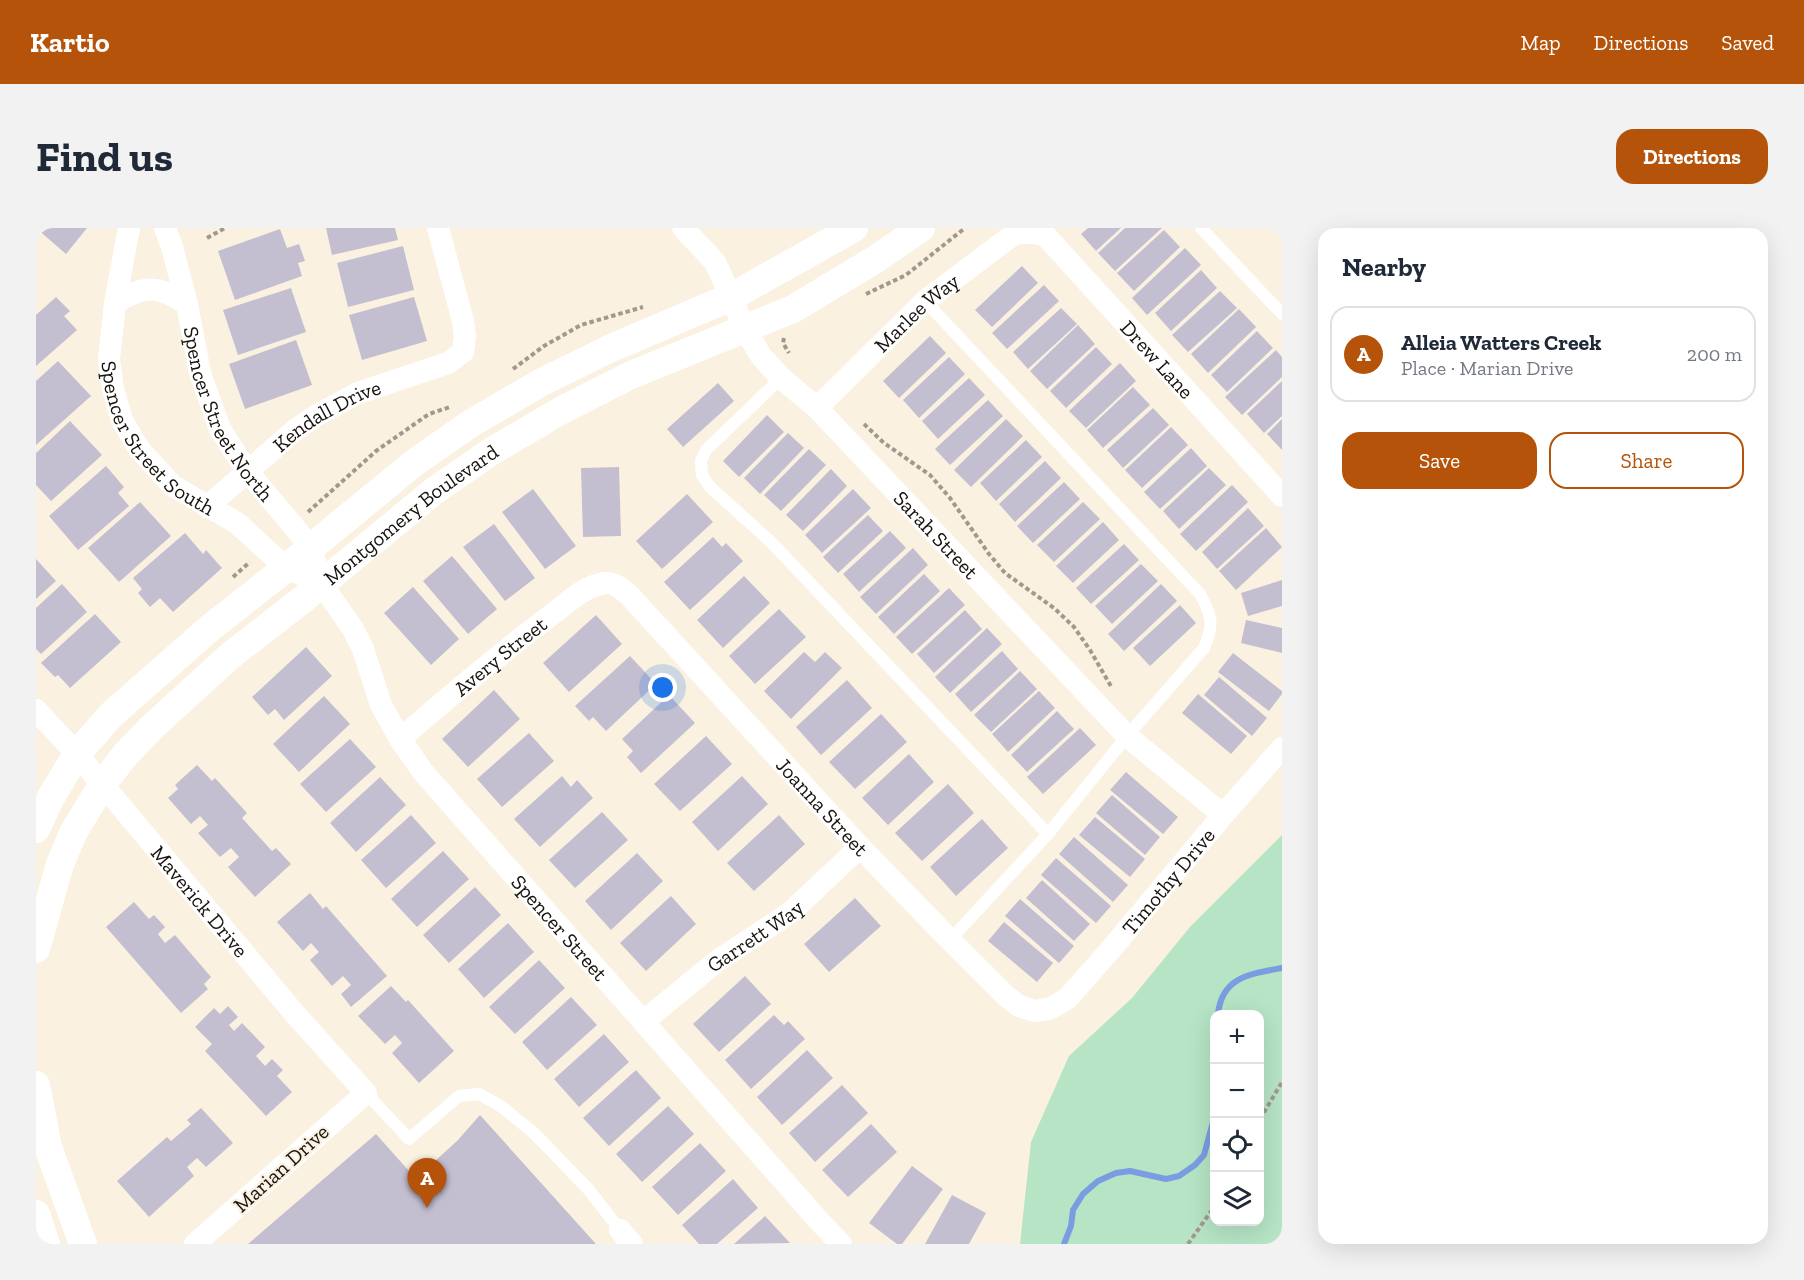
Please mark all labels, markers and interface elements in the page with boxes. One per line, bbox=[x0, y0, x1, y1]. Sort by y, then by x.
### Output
text: Kartio bbox=[30, 26, 110, 59]
text: Map bbox=[1521, 30, 1561, 55]
text: Directions bbox=[1594, 30, 1688, 55]
text: Saved bbox=[1721, 30, 1774, 55]
button: Directions bbox=[1616, 129, 1768, 184]
text: Find us bbox=[36, 131, 173, 182]
text: Nearby bbox=[1342, 251, 1426, 283]
street label: Marlee Way bbox=[869, 268, 964, 357]
street label: Drew Lane bbox=[1116, 315, 1200, 404]
street label: Spencer Street North bbox=[179, 324, 279, 506]
text: Alleia Watters Creek bbox=[1401, 329, 1601, 356]
text: A bbox=[1357, 342, 1370, 366]
text: 200 m bbox=[1687, 342, 1742, 366]
text: Place · Marian Drive bbox=[1401, 356, 1573, 380]
street label: Spencer Street South bbox=[97, 359, 220, 520]
street label: Kendall Drive bbox=[267, 374, 384, 457]
button: Save bbox=[1342, 432, 1537, 489]
button: Share bbox=[1549, 432, 1744, 489]
street label: Montgomery Boulevard bbox=[318, 438, 503, 590]
street label: Sarah Street bbox=[889, 485, 984, 584]
street label: Avery Street bbox=[448, 611, 551, 701]
your location bbox=[648, 673, 677, 702]
street label: Joanna Street bbox=[771, 752, 874, 861]
street label: Timothy Drive bbox=[1116, 823, 1220, 940]
street label: Maverick Drive bbox=[146, 840, 254, 962]
street label: Spencer Street bbox=[507, 869, 613, 986]
street label: Garrett Way bbox=[701, 894, 809, 977]
map controls bbox=[1210, 1010, 1264, 1226]
button: + bbox=[1210, 1010, 1264, 1064]
button: − bbox=[1210, 1064, 1264, 1118]
button: locate bbox=[1210, 1118, 1264, 1172]
street label: Marian Drive bbox=[228, 1119, 334, 1217]
pin: A bbox=[408, 1158, 446, 1208]
button: layers bbox=[1210, 1172, 1264, 1226]

